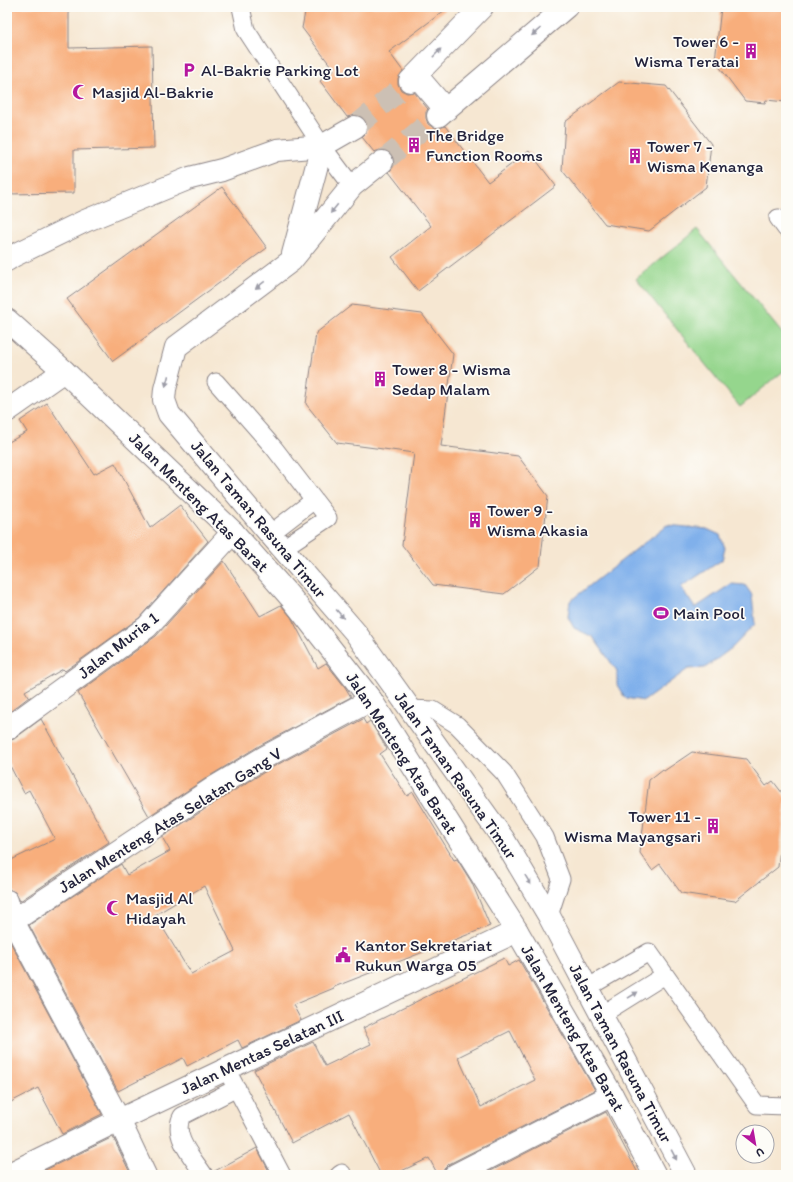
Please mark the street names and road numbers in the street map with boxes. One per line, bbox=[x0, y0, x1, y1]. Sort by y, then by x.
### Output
street label: Jalan Menteng Atas Barat bbox=[125, 428, 273, 576]
street label: Jalan Taman Rasuna Timur bbox=[187, 436, 331, 602]
street label: Jalan Muria 1 bbox=[74, 607, 163, 683]
street label: Jalan Menteng Atas Barat bbox=[342, 668, 462, 838]
street label: Jalan Taman Rasuna Timur bbox=[390, 687, 522, 863]
street label: Jalan Menteng Atas Selatan Gang V bbox=[55, 743, 285, 897]
street label: Jalan Menteng Atas Barat bbox=[517, 941, 629, 1115]
street label: Jalan Taman Rasuna Timur bbox=[565, 960, 677, 1147]
street label: Jalan Mentas Selatan III bbox=[177, 1005, 347, 1099]

